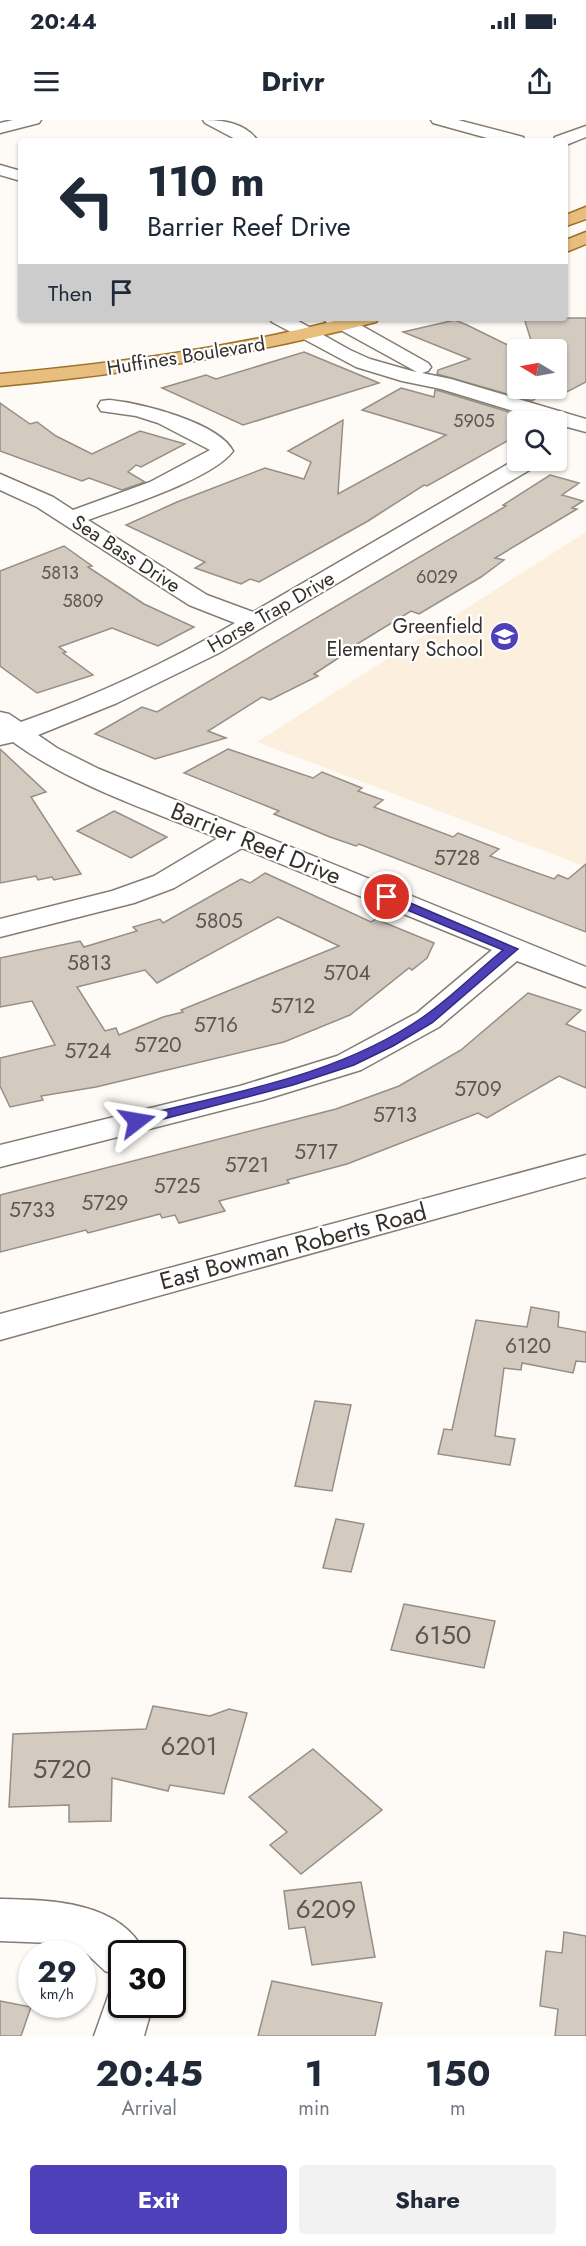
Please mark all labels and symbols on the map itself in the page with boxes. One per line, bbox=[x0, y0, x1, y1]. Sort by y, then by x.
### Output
street label: Huffines Boulevard bbox=[105, 329, 267, 383]
north arrow bbox=[507, 339, 567, 399]
house number: 5905 bbox=[453, 408, 495, 434]
street label: Sea Bass Drive bbox=[66, 508, 186, 600]
house number: 5813 bbox=[41, 560, 79, 586]
street label: Horse Trap Drive bbox=[202, 564, 340, 660]
house number: 6029 bbox=[416, 564, 458, 590]
house number: 5809 bbox=[62, 588, 104, 614]
place label: Greenfield Elementary School bbox=[327, 612, 483, 664]
school or university icon: Greenfield Elementary School bbox=[488, 621, 520, 653]
street label: Barrier Reef Drive bbox=[166, 793, 346, 893]
house number: 5728 bbox=[434, 843, 480, 873]
pin bbox=[361, 871, 412, 922]
house number: 5805 bbox=[195, 906, 243, 936]
house number: 5813 bbox=[67, 948, 111, 978]
house number: 5704 bbox=[323, 958, 371, 988]
house number: 5712 bbox=[271, 991, 315, 1021]
house number: 5716 bbox=[194, 1010, 238, 1040]
house number: 5720 bbox=[134, 1030, 182, 1060]
house number: 5724 bbox=[64, 1036, 112, 1066]
house number: 5709 bbox=[454, 1074, 502, 1104]
position arrow bbox=[105, 1089, 169, 1153]
house number: 5713 bbox=[373, 1100, 417, 1130]
house number: 5717 bbox=[294, 1137, 338, 1167]
house number: 5721 bbox=[225, 1150, 269, 1180]
house number: 5725 bbox=[154, 1171, 200, 1201]
house number: 5729 bbox=[82, 1188, 128, 1218]
street label: East Bowman Roberts Road bbox=[156, 1193, 430, 1299]
house number: 5733 bbox=[9, 1195, 55, 1225]
house number: 6120 bbox=[505, 1331, 551, 1361]
house number: 6150 bbox=[415, 1616, 471, 1654]
house number: 6201 bbox=[160, 1727, 218, 1765]
house number: 5720 bbox=[33, 1750, 91, 1788]
house number: 6209 bbox=[296, 1890, 356, 1928]
speed limit sign: 30 bbox=[108, 1940, 186, 2018]

